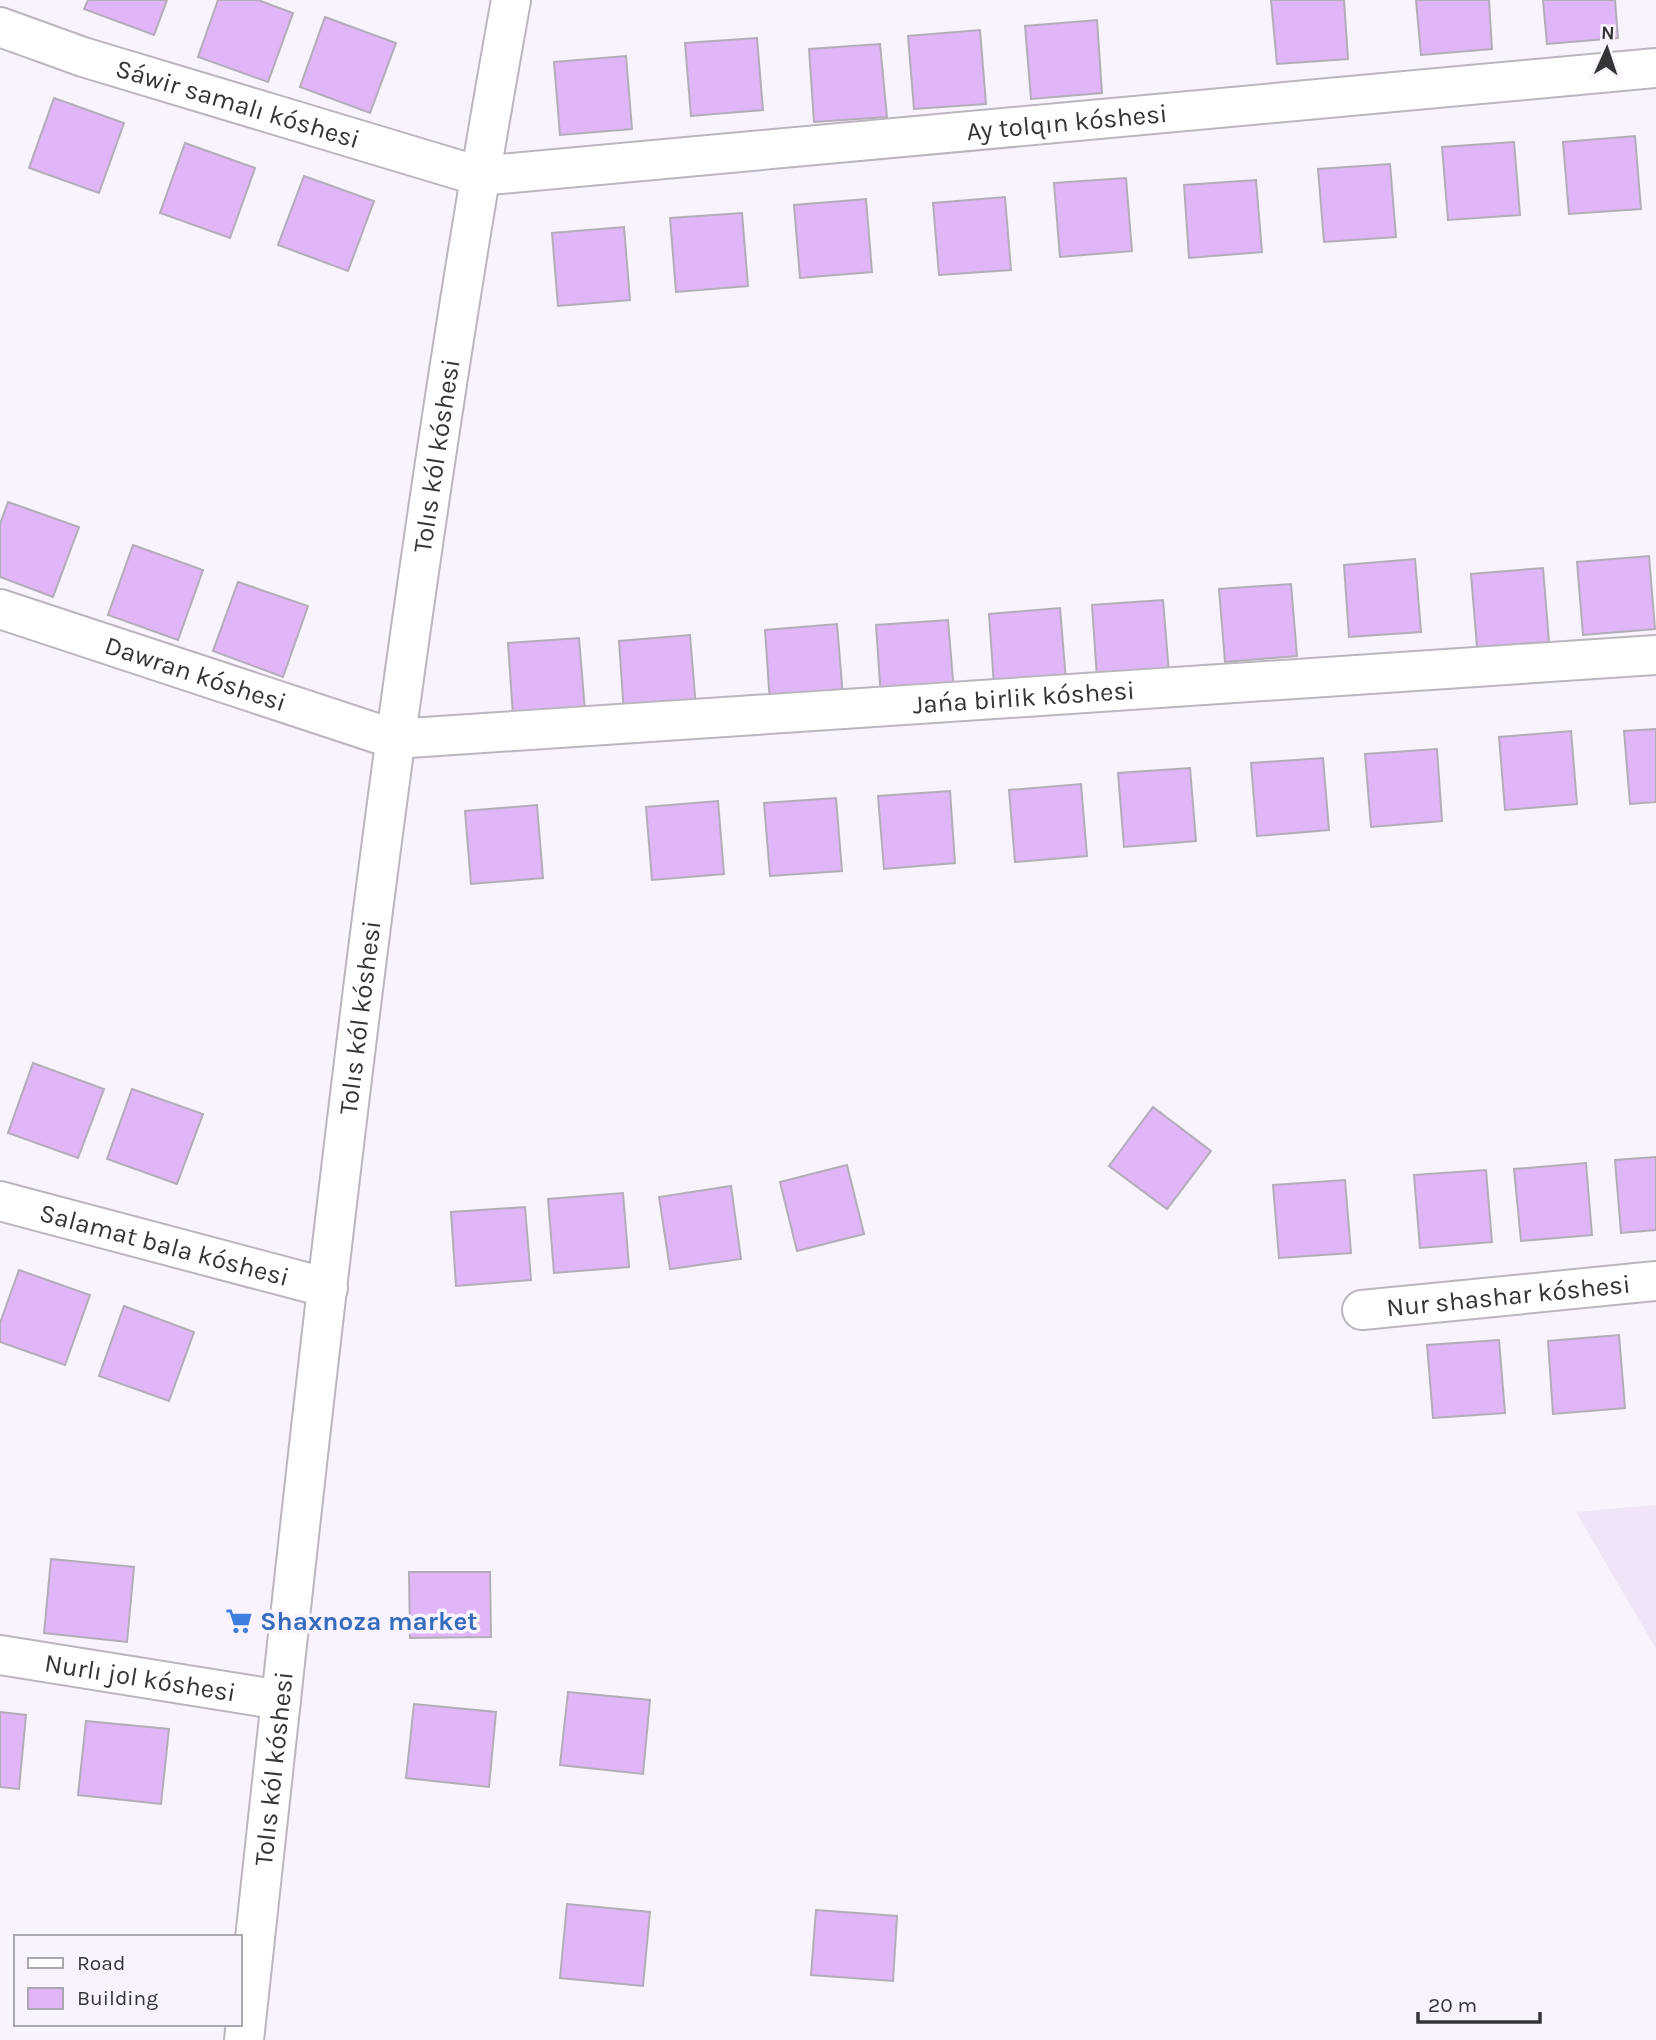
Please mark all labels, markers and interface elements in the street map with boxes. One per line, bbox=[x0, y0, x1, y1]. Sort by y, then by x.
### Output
north arrow bbox=[1572, 14, 1642, 84]
text: N bbox=[1600, 22, 1615, 44]
street label: Sáwir samalı kóshesi bbox=[112, 53, 363, 155]
street label: Ay tolqın kóshesi bbox=[965, 98, 1169, 147]
street label: Tolıs kól kóshesi bbox=[407, 357, 467, 555]
street label: Dawran kóshesi bbox=[101, 630, 290, 718]
street label: Jańa birlik kóshesi bbox=[912, 675, 1136, 720]
street label: Tolıs kól kóshesi bbox=[333, 919, 388, 1116]
street label: Salamat bala kóshesi bbox=[36, 1197, 292, 1293]
street label: Nur shashar kóshesi bbox=[1385, 1269, 1632, 1324]
supermarket icon: Shaxnoza market bbox=[224, 1606, 254, 1636]
place label: Shaxnoza market bbox=[260, 1606, 477, 1637]
street label: Nurlı jol kóshesi bbox=[42, 1647, 238, 1709]
street label: Tolıs kól kóshesi bbox=[248, 1670, 300, 1867]
legend bbox=[14, 1935, 242, 2026]
text: Road bbox=[77, 1951, 125, 1975]
scale bar bbox=[1418, 1980, 1540, 2024]
text: Building bbox=[77, 1986, 158, 2010]
text: 20 m bbox=[1428, 1993, 1477, 2017]

